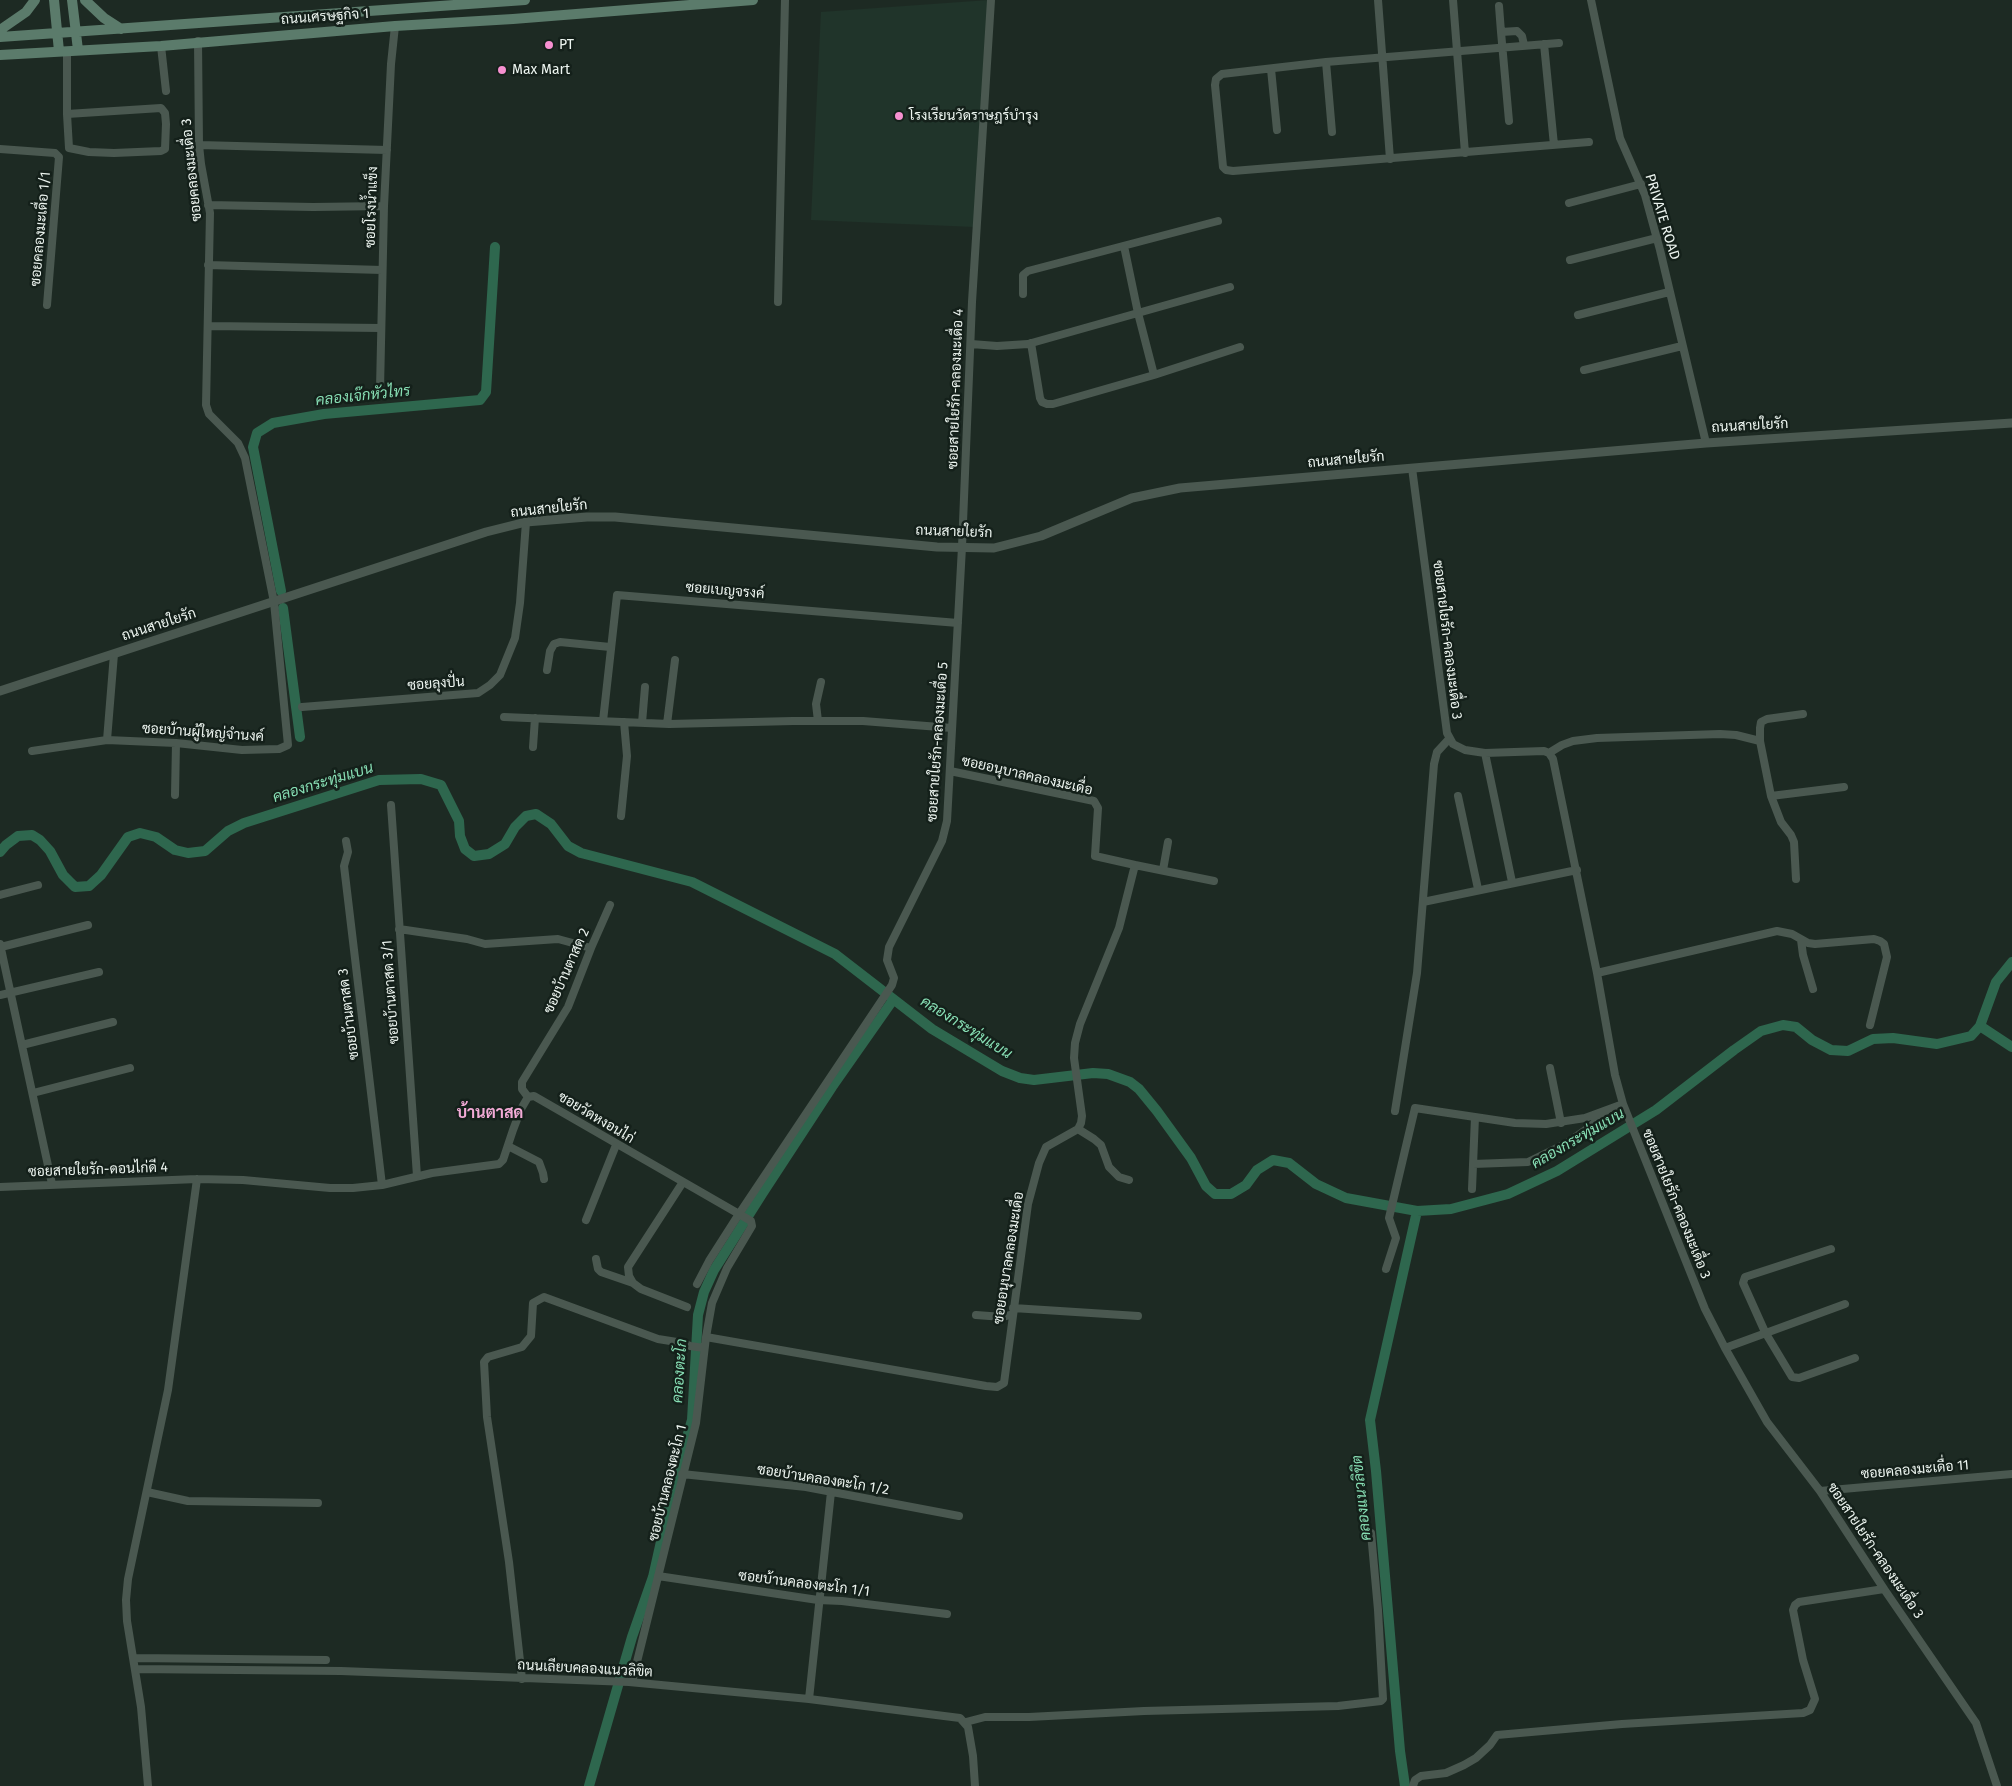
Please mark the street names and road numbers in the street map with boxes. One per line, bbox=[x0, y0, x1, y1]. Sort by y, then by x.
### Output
street label: ถนนเศรษฐกิจ 1 bbox=[280, 6, 370, 28]
street label: ซอยคลองมะเดื่อ 3 bbox=[178, 118, 206, 222]
street label: ซอยโรงน้ำแข็ง bbox=[362, 166, 382, 248]
street label: ซอยคลองมะเดื่อ 1/1 bbox=[28, 171, 54, 287]
street label: PRIVATE ROAD bbox=[1641, 172, 1683, 262]
street label: ซอยสายใยรัก-คลองมะเดื่อ 4 bbox=[945, 308, 967, 470]
street label: ถนนสายใยรัก bbox=[1711, 416, 1789, 436]
street label: ถนนสายใยรัก bbox=[1307, 448, 1385, 472]
street label: ถนนสายใยรัก bbox=[510, 497, 588, 521]
street label: ถนนสายใยรัก bbox=[915, 522, 993, 542]
street label: ซอยสายใยรัก-คลองมะเดื่อ 3 bbox=[1429, 559, 1465, 721]
street label: ซอยเบญจรงค์ bbox=[685, 579, 765, 603]
street label: ถนนสายใยรัก bbox=[120, 605, 198, 645]
street label: ซอยสายใยรัก-คลองมะเดื่อ 5 bbox=[924, 661, 952, 823]
street label: ซอยลุงปั่น bbox=[407, 674, 465, 694]
street label: ซอยบ้านผู้ใหญ่จำนงค์ bbox=[141, 720, 265, 746]
street label: ซอยอนุบาลคลองมะเดื่อ bbox=[960, 753, 1094, 799]
street label: ซอยบ้านตาสด 2 bbox=[541, 926, 593, 1016]
street label: ซอยบ้านตาสด 3/1 bbox=[379, 939, 403, 1045]
street label: ซอยบ้านตาสด 3 bbox=[335, 967, 363, 1061]
street label: ซอยวัดหงอนไก่ bbox=[555, 1089, 637, 1147]
street label: ซอยสายใยรัก-คลองมะเดื่อ 3 bbox=[1638, 1127, 1714, 1281]
street label: ซอยสายใยรัก-ดอนไก่ดี 4 bbox=[28, 1159, 168, 1181]
street label: ซอยอนุบาลคลองมะเดื่อ bbox=[990, 1191, 1028, 1325]
street label: ซอยบ้านคลองตะโก 1 bbox=[645, 1423, 691, 1543]
street label: ซอยคลองมะเดื่อ 11 bbox=[1860, 1457, 1970, 1483]
street label: ซอยบ้านคลองตะโก 1/2 bbox=[756, 1461, 890, 1499]
street label: ซอยสายใยรัก-คลองมะเดื่อ 3 bbox=[1823, 1480, 1927, 1622]
street label: ซอยบ้านคลองตะโก 1/1 bbox=[737, 1568, 871, 1600]
street label: ถนนเลียบคลองแนวลิขิต bbox=[517, 1657, 653, 1681]

